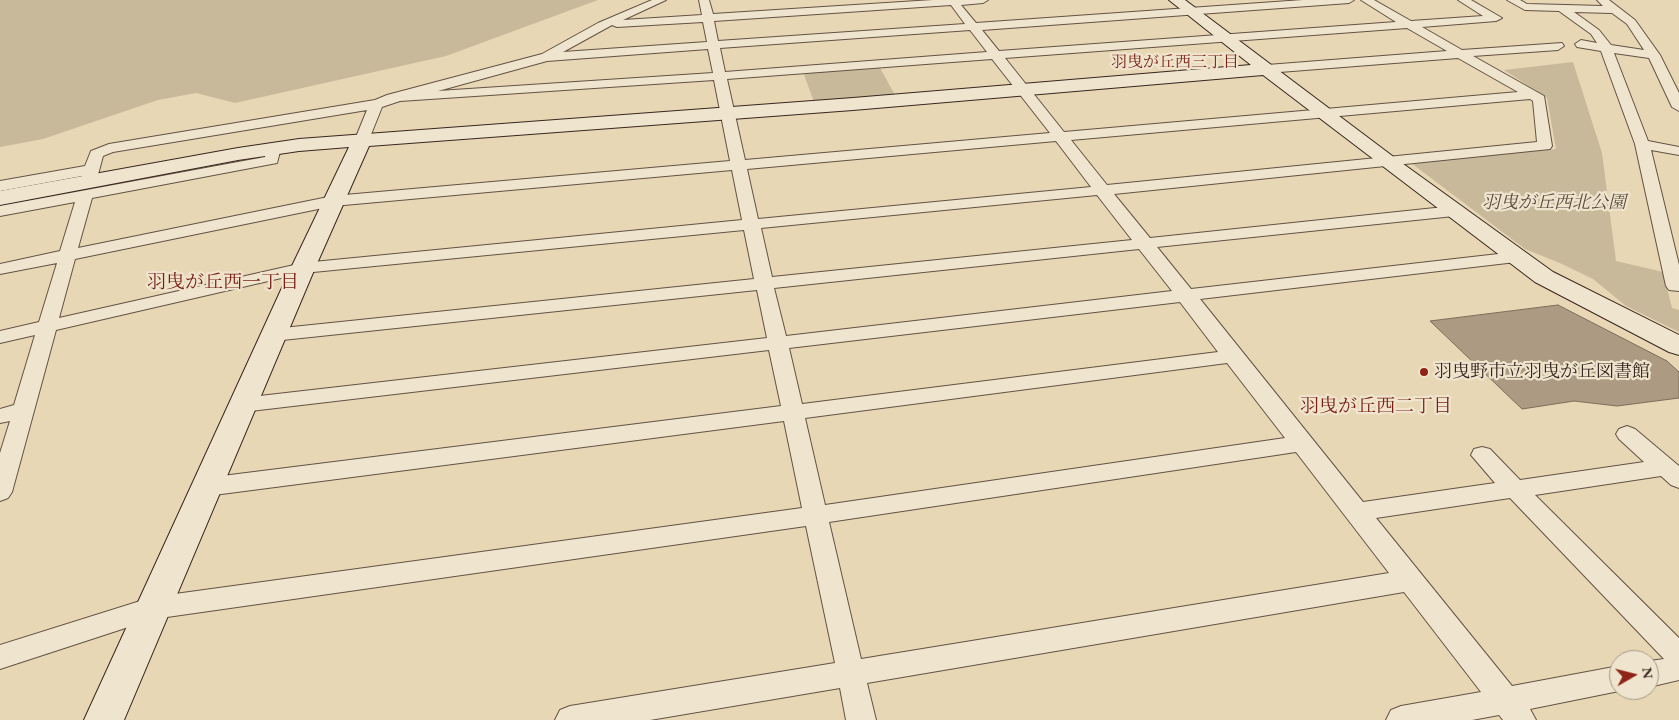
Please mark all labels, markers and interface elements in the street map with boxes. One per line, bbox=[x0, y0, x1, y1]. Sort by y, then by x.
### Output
district label: 羽曳が丘西三丁目 bbox=[1111, 53, 1239, 73]
park label: 羽曳が丘西北公園 bbox=[1482, 192, 1626, 214]
district label: 羽曳が丘西一丁目 bbox=[147, 272, 299, 294]
place label: 羽曳野市立羽曳が丘図書館 bbox=[1434, 361, 1650, 383]
marker: 羽曳野市立羽曳が丘図書館 bbox=[1418, 366, 1430, 378]
district label: 羽曳が丘西二丁目 bbox=[1300, 396, 1452, 418]
north arrow bbox=[1609, 650, 1659, 700]
text: N bbox=[1638, 666, 1658, 680]

